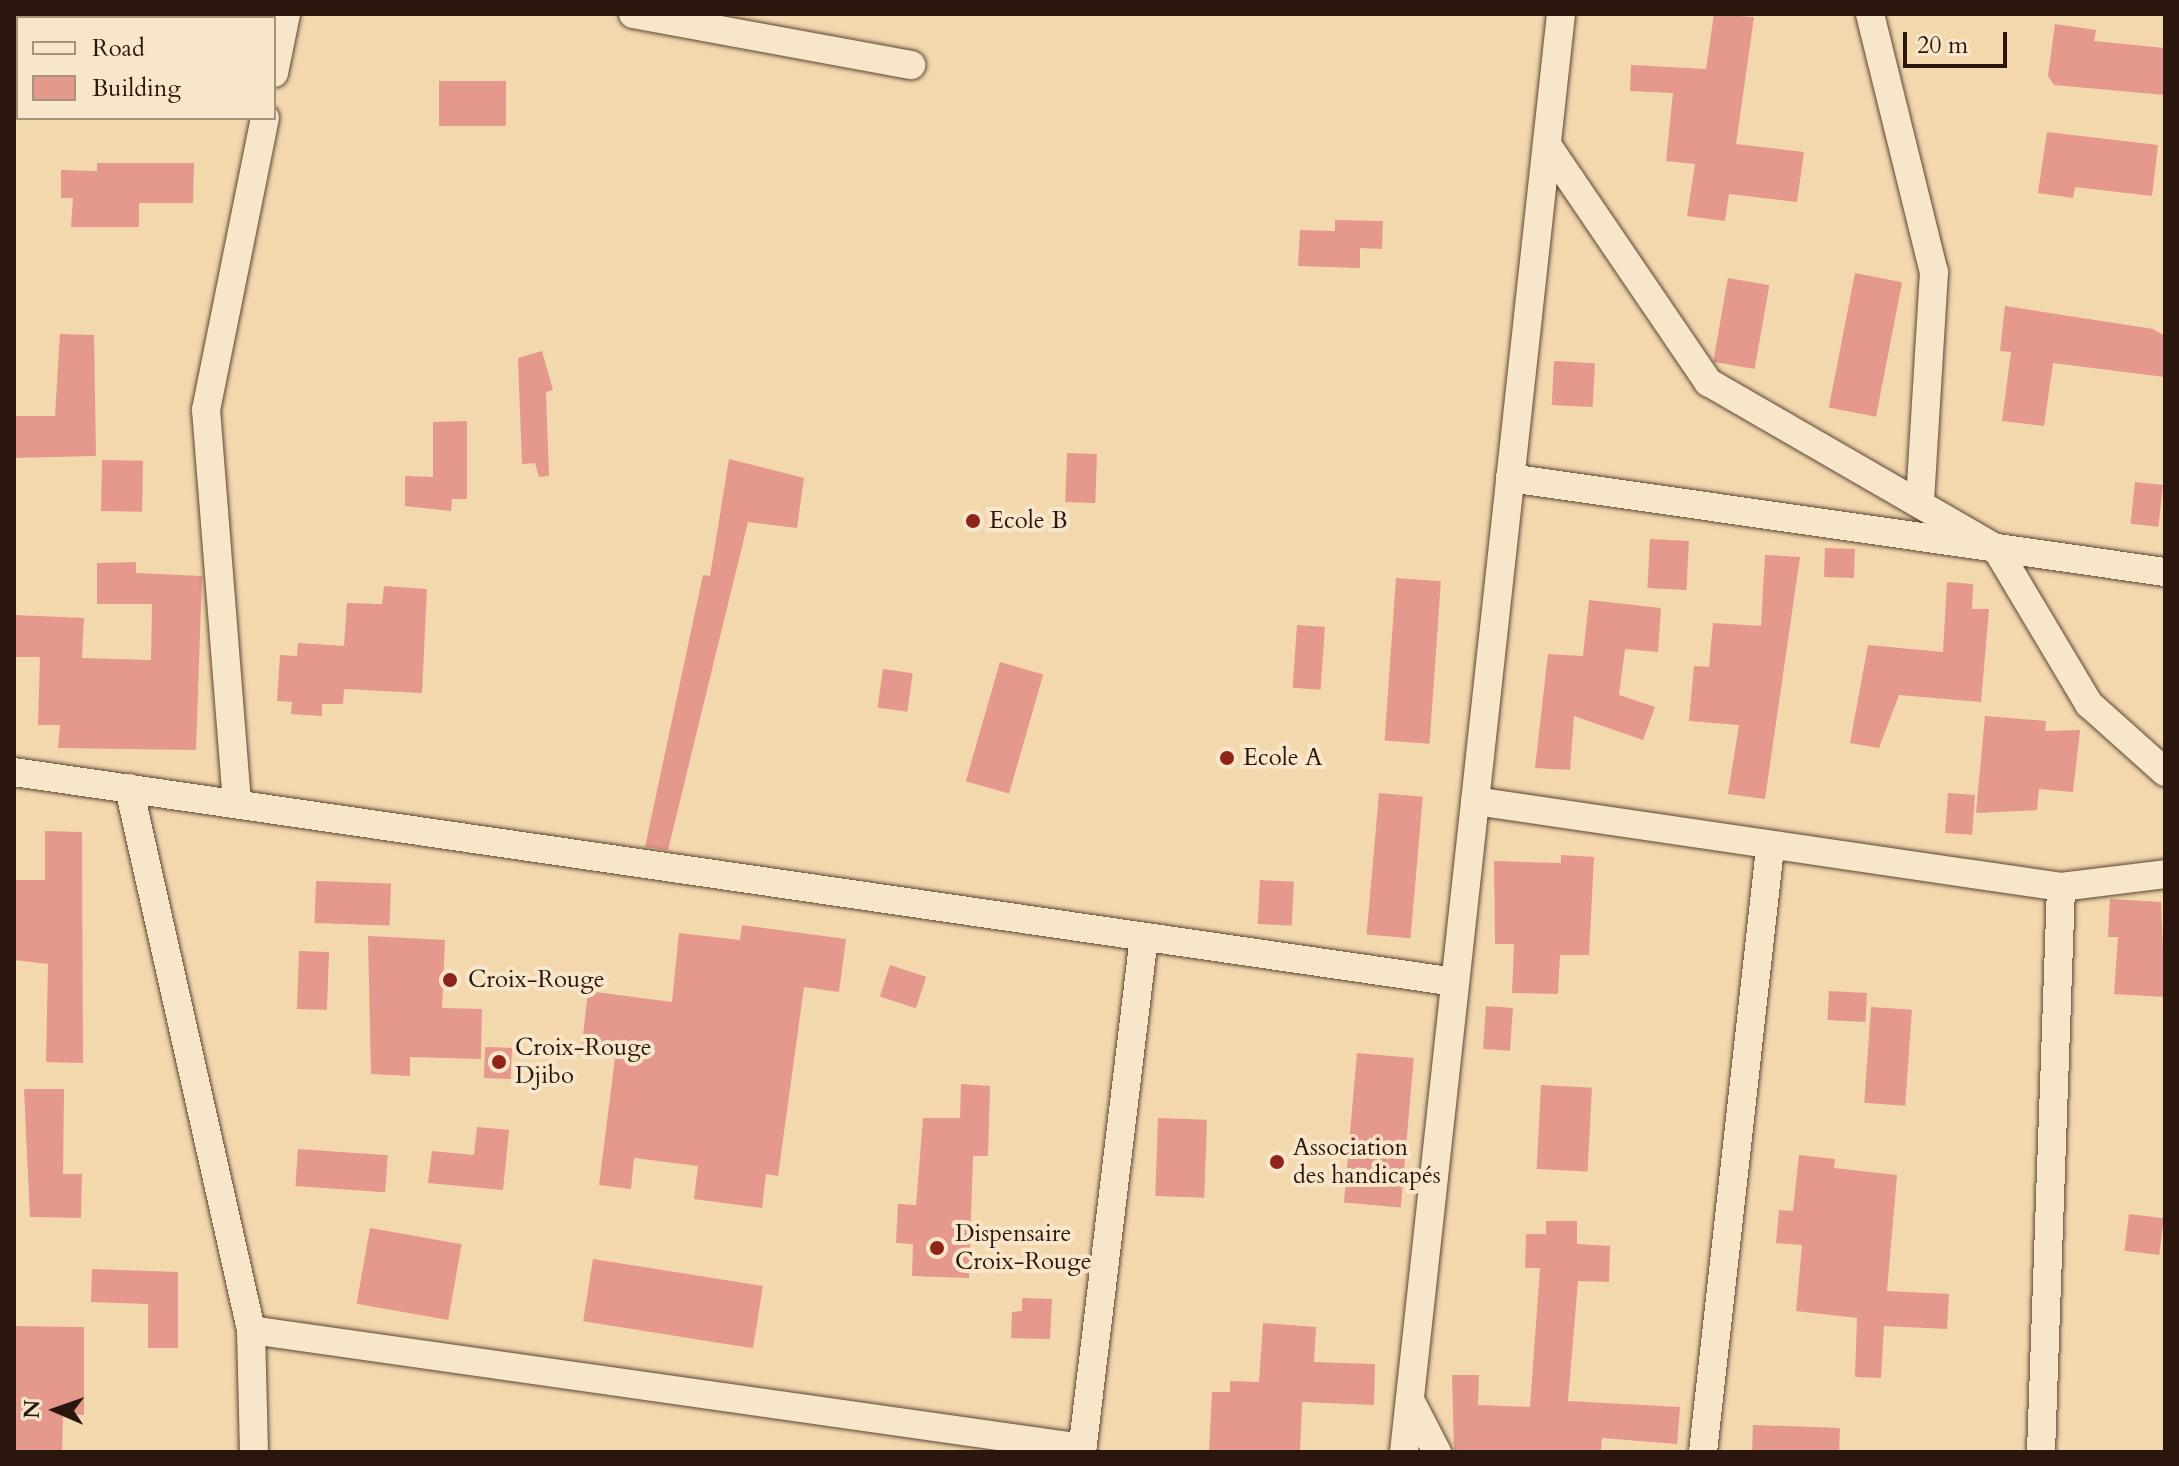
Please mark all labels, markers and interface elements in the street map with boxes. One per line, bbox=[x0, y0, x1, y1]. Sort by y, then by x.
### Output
legend bbox=[16, 16, 276, 120]
scale bar bbox=[1907, 16, 2011, 66]
text: 20 m bbox=[1917, 29, 1968, 62]
text: Road bbox=[92, 32, 145, 65]
text: Building bbox=[92, 72, 181, 105]
place label: Ecole B bbox=[989, 507, 1067, 535]
marker: Ecole B bbox=[964, 512, 982, 530]
place label: Ecole A bbox=[1243, 744, 1322, 772]
marker: Ecole A bbox=[1218, 749, 1236, 767]
place label: Croix-Rouge bbox=[468, 966, 605, 994]
marker: Croix-Rouge bbox=[439, 969, 461, 991]
place label: Croix-Rouge Djibo bbox=[515, 1034, 652, 1090]
marker: Croix-Rouge Djibo bbox=[490, 1053, 508, 1071]
place label: Association des handicapés bbox=[1293, 1134, 1441, 1190]
marker: Association des handicapés bbox=[1268, 1153, 1286, 1171]
place label: Dispensaire Croix-Rouge bbox=[955, 1220, 1092, 1276]
marker: Dispensaire Croix-Rouge bbox=[926, 1237, 948, 1259]
north arrow bbox=[16, 1370, 96, 1450]
text: N bbox=[17, 1399, 47, 1419]

